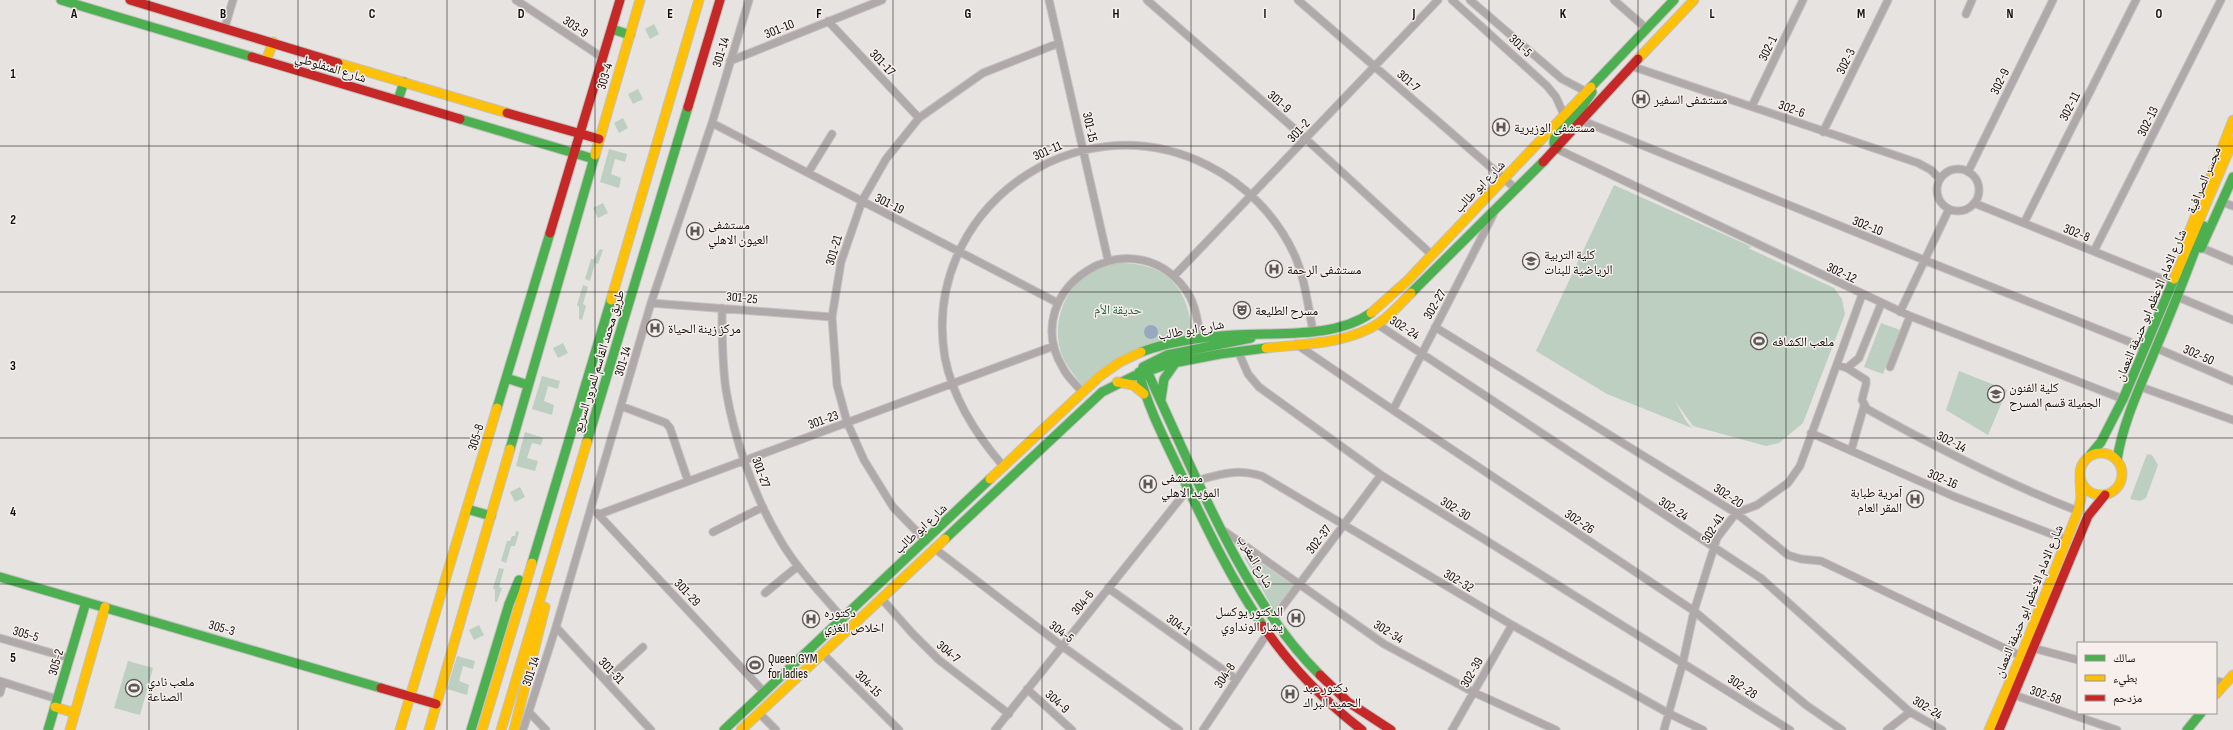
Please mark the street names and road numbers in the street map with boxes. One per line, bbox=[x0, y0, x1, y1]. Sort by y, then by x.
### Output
street label: 303-9 bbox=[560, 13, 591, 41]
street label: 301-10 bbox=[762, 16, 797, 42]
street label: 301-5 bbox=[1505, 31, 1535, 60]
street label: 302-1 bbox=[1755, 33, 1781, 64]
street label: 301-14 bbox=[709, 35, 733, 69]
street label: 301-17 bbox=[866, 46, 899, 80]
street label: 302-3 bbox=[1833, 46, 1859, 77]
street label: شارع المنفلوطي bbox=[292, 50, 368, 89]
street label: 303-4 bbox=[594, 61, 617, 91]
street label: 301-7 bbox=[1394, 66, 1424, 96]
street label: 302-9 bbox=[1987, 66, 2013, 97]
street label: 301-9 bbox=[1264, 87, 1295, 117]
street label: 302-11 bbox=[2056, 89, 2084, 124]
street label: 302-6 bbox=[1776, 97, 1807, 121]
street label: 302-13 bbox=[2134, 104, 2162, 139]
street label: 301-15 bbox=[1079, 111, 1101, 144]
street label: 301-2 bbox=[1284, 116, 1313, 146]
street label: 301-11 bbox=[1031, 137, 1065, 164]
street label: مجسر الصرافية bbox=[2183, 144, 2225, 216]
street label: شارع ابو طالب bbox=[1451, 157, 1509, 217]
street label: 301-19 bbox=[872, 190, 907, 218]
street label: 302-10 bbox=[1850, 213, 1886, 239]
street label: 302-8 bbox=[2061, 220, 2092, 246]
street label: شارع الامام الاعظم ابو حنيفة النعمان bbox=[2112, 227, 2191, 384]
street label: 301-21 bbox=[822, 233, 846, 267]
street label: 302-12 bbox=[1824, 259, 1859, 287]
street label: 302-27 bbox=[1420, 286, 1450, 322]
street label: طريق محمد القاسم للمرور السريع bbox=[570, 288, 629, 435]
street label: 301-25 bbox=[726, 289, 758, 307]
street label: 302-24 bbox=[1387, 312, 1423, 344]
street label: شارع ابو طالب bbox=[1157, 316, 1226, 345]
street label: 302-50 bbox=[2181, 341, 2217, 369]
street label: 301-14 bbox=[611, 344, 635, 378]
street label: 301-23 bbox=[806, 407, 841, 433]
street label: 305-8 bbox=[464, 422, 488, 453]
street label: 302-14 bbox=[1934, 428, 1970, 456]
street label: 301-27 bbox=[748, 455, 774, 490]
street label: 302-16 bbox=[1925, 465, 1961, 493]
street label: 302-20 bbox=[1710, 480, 1747, 512]
street label: 302-30 bbox=[1437, 493, 1474, 524]
street label: 302-24 bbox=[1656, 493, 1692, 525]
street label: شارع ابو طالب bbox=[891, 500, 951, 558]
street label: 302-26 bbox=[1562, 506, 1598, 538]
street label: 302-41 bbox=[1698, 511, 1728, 546]
street label: 302-37 bbox=[1303, 521, 1335, 557]
street label: شارع الامام الاعظم ابو حنيفة النعمان bbox=[1991, 523, 2068, 681]
street label: شارع المغرب bbox=[1233, 532, 1277, 591]
street label: 302-32 bbox=[1441, 566, 1476, 596]
street label: 301-29 bbox=[671, 576, 704, 610]
street label: 304-6 bbox=[1068, 587, 1098, 618]
street label: 304-1 bbox=[1163, 611, 1194, 639]
street label: 305-3 bbox=[207, 617, 237, 639]
street label: 304-5 bbox=[1046, 617, 1077, 646]
street label: 302-34 bbox=[1371, 617, 1407, 647]
street label: 305-5 bbox=[11, 623, 41, 645]
street label: 304-7 bbox=[933, 637, 964, 667]
street label: 305-2 bbox=[45, 647, 67, 677]
street label: 301-14 bbox=[519, 654, 543, 688]
street label: 301-31 bbox=[595, 654, 628, 688]
street label: 302-39 bbox=[1457, 654, 1487, 691]
street label: 304-8 bbox=[1211, 660, 1239, 691]
street label: 304-15 bbox=[852, 667, 885, 700]
street label: 302-28 bbox=[1724, 671, 1761, 703]
street label: 302-58 bbox=[2028, 682, 2064, 708]
street label: 304-9 bbox=[1042, 687, 1073, 717]
street label: 302-24 bbox=[1910, 693, 1946, 723]

